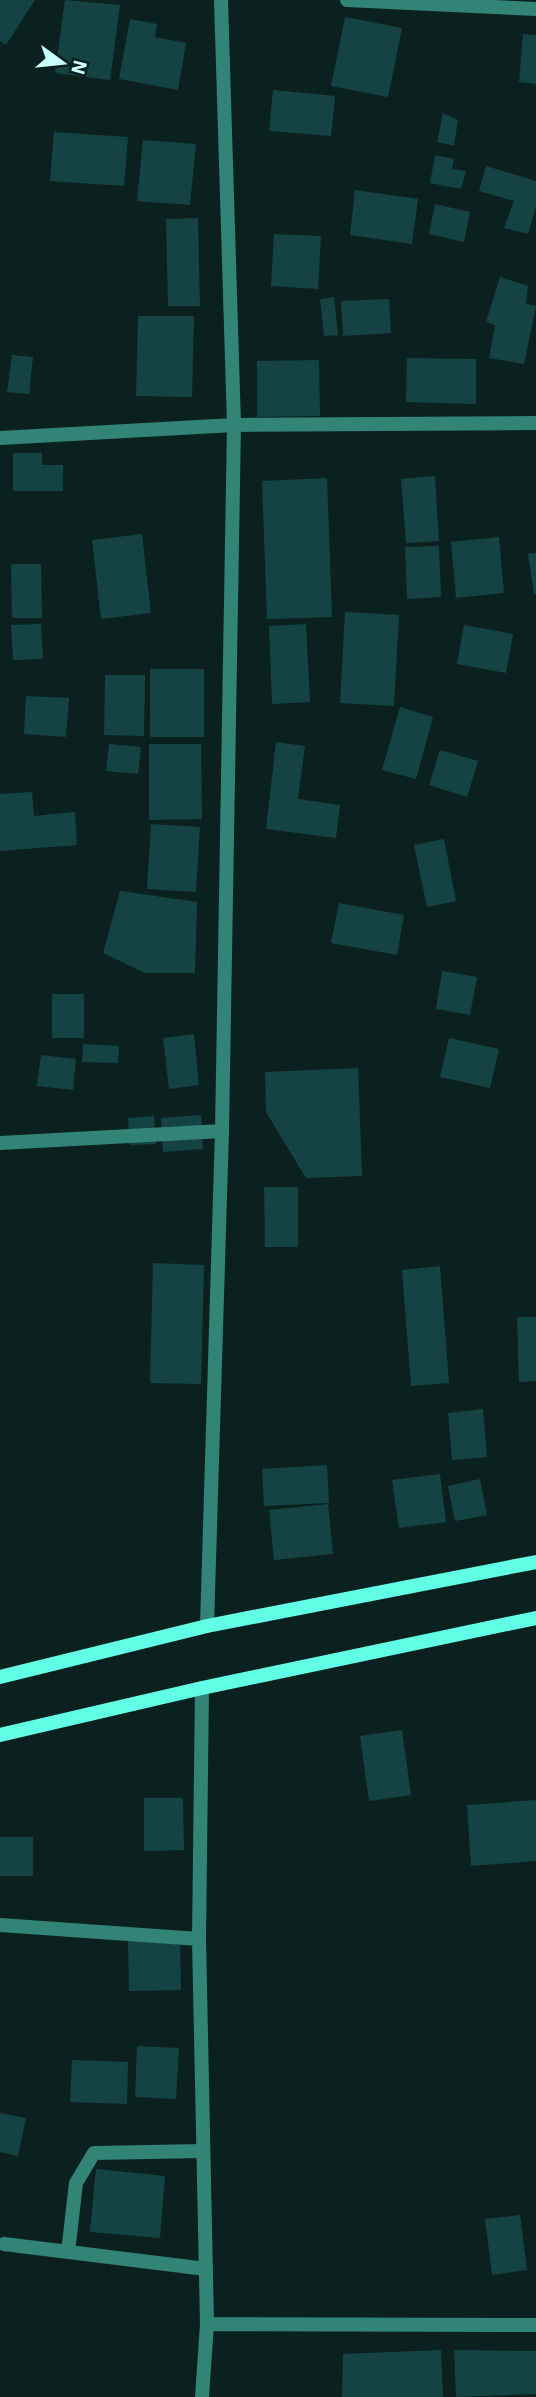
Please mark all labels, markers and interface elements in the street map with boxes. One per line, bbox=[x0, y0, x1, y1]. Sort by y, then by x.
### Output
north arrow bbox=[28, 28, 98, 98]
text: N bbox=[66, 58, 93, 77]

